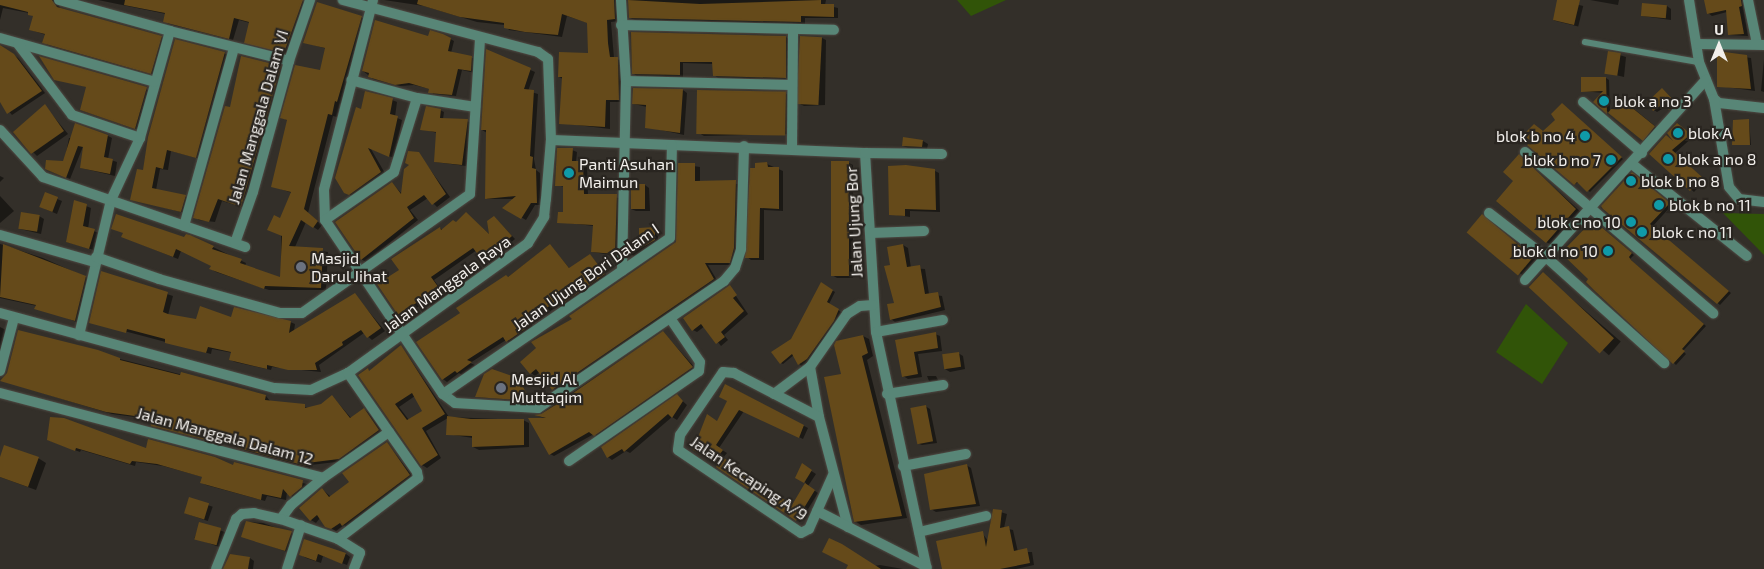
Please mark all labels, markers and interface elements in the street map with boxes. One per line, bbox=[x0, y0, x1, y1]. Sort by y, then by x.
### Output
north arrow bbox=[1694, 20, 1744, 70]
text: U bbox=[1714, 21, 1724, 38]
street label: Jalan Manggala Dalam VI bbox=[224, 27, 292, 207]
place label: blok a no 3 bbox=[1614, 91, 1692, 111]
marker: blok a no 3 bbox=[1598, 95, 1610, 107]
place label: blok A bbox=[1688, 123, 1733, 143]
place label: blok b no 4 bbox=[1496, 126, 1575, 146]
marker: blok A bbox=[1672, 127, 1684, 139]
marker: blok b no 4 bbox=[1579, 130, 1591, 142]
place label: blok a no 8 bbox=[1678, 149, 1757, 169]
place label: blok b no 7 bbox=[1523, 150, 1601, 170]
marker: blok a no 8 bbox=[1662, 153, 1674, 165]
place label: Panti Asuhan Maimun bbox=[579, 154, 675, 192]
marker: blok b no 7 bbox=[1605, 154, 1617, 166]
street label: Jalan Ujung Bor bbox=[841, 166, 867, 278]
marker: Panti Asuhan Maimun bbox=[563, 167, 575, 179]
place label: blok b no 8 bbox=[1641, 171, 1720, 191]
marker: blok b no 8 bbox=[1625, 175, 1637, 187]
place label: blok b no 11 bbox=[1669, 195, 1751, 215]
marker: blok b no 11 bbox=[1653, 199, 1665, 211]
place label: blok c no 10 bbox=[1537, 212, 1621, 232]
marker: blok c no 10 bbox=[1625, 216, 1637, 228]
street label: Jalan Ujung Bori Dalam I bbox=[509, 219, 663, 335]
place label: blok c no 11 bbox=[1652, 222, 1733, 242]
marker: blok c no 11 bbox=[1636, 226, 1648, 238]
street label: Jalan Manggala Raya bbox=[380, 231, 514, 337]
place label: blok d no 10 bbox=[1513, 241, 1598, 261]
marker: blok d no 10 bbox=[1602, 245, 1614, 257]
place label: Masjid Darul Jihat bbox=[311, 248, 388, 286]
marker: Masjid Darul Jihat bbox=[295, 261, 307, 273]
place label: Mesjid Al Muttaqim bbox=[511, 369, 582, 407]
marker: Mesjid Al Muttaqim bbox=[495, 382, 507, 394]
street label: Jalan Manggala Dalam 12 bbox=[134, 403, 316, 469]
street label: Jalan Kecaping A/9 bbox=[687, 432, 811, 524]

